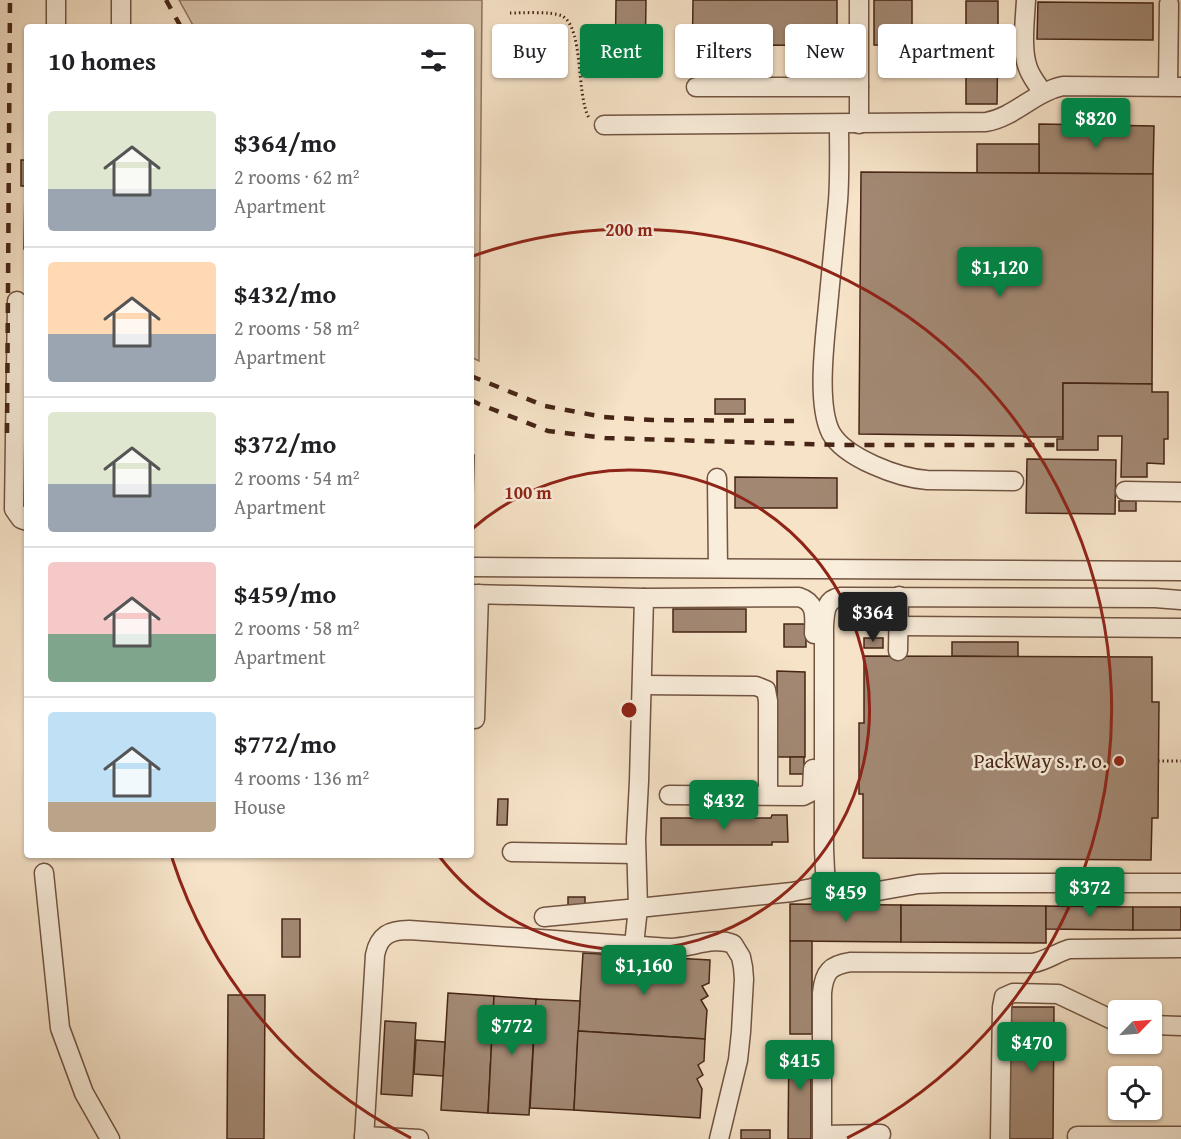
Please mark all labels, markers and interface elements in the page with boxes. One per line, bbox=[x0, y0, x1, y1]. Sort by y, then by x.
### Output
chip: Buy bbox=[492, 24, 568, 78]
chip: Rent bbox=[580, 24, 663, 78]
chip: Filters bbox=[675, 24, 773, 78]
chip: New bbox=[785, 24, 866, 78]
chip: Apartment bbox=[878, 24, 1016, 78]
text: 10 homes bbox=[48, 41, 156, 80]
icon: filters bbox=[417, 44, 450, 77]
pin: $820 bbox=[1060, 98, 1132, 149]
text: $820 bbox=[1075, 103, 1117, 132]
text: $364/mo bbox=[234, 123, 336, 162]
icon: home bbox=[96, 135, 168, 207]
text: 2 rooms · 62 m² bbox=[234, 162, 360, 191]
text: Apartment bbox=[234, 191, 326, 220]
text: 200 m bbox=[605, 216, 653, 243]
pin: $1,120 bbox=[951, 247, 1049, 298]
text: $1,120 bbox=[971, 252, 1029, 281]
text: $432/mo bbox=[234, 274, 336, 313]
icon: home bbox=[96, 286, 168, 358]
text: 2 rooms · 58 m² bbox=[234, 313, 360, 342]
text: Apartment bbox=[234, 342, 326, 371]
text: $372/mo bbox=[234, 424, 336, 463]
icon: home bbox=[96, 436, 168, 508]
text: 2 rooms · 54 m² bbox=[234, 463, 360, 492]
text: 100 m bbox=[504, 479, 552, 506]
text: Apartment bbox=[234, 492, 326, 521]
text: $459/mo bbox=[234, 574, 336, 613]
icon: home bbox=[96, 586, 168, 658]
pin: $364 bbox=[837, 592, 909, 643]
text: $364 bbox=[852, 597, 894, 626]
text: 2 rooms · 58 m² bbox=[234, 613, 360, 642]
text: Apartment bbox=[234, 642, 326, 671]
centre of rings bbox=[619, 700, 639, 720]
text: $772/mo bbox=[234, 724, 336, 763]
icon: home bbox=[96, 736, 168, 808]
place label: PackWay s. r. o. bbox=[973, 745, 1107, 776]
marker: PackWay s. r. o. bbox=[1112, 754, 1126, 768]
text: 4 rooms · 136 m² bbox=[234, 763, 369, 792]
pin: $432 bbox=[688, 780, 760, 831]
text: $432 bbox=[703, 785, 745, 814]
text: House bbox=[234, 792, 286, 821]
pin: $372 bbox=[1054, 867, 1126, 918]
pin: $459 bbox=[810, 872, 882, 923]
text: $372 bbox=[1069, 872, 1111, 901]
text: $459 bbox=[825, 877, 867, 906]
pin: $1,160 bbox=[595, 945, 693, 996]
text: $1,160 bbox=[615, 950, 673, 979]
north arrow bbox=[1108, 1000, 1162, 1054]
map controls bbox=[1108, 1000, 1162, 1120]
pin: $772 bbox=[476, 1005, 548, 1056]
text: $772 bbox=[491, 1010, 533, 1039]
pin: $470 bbox=[996, 1022, 1068, 1073]
text: $470 bbox=[1011, 1027, 1053, 1056]
pin: $415 bbox=[764, 1040, 836, 1091]
text: $415 bbox=[779, 1045, 821, 1074]
button: locate bbox=[1108, 1066, 1162, 1120]

